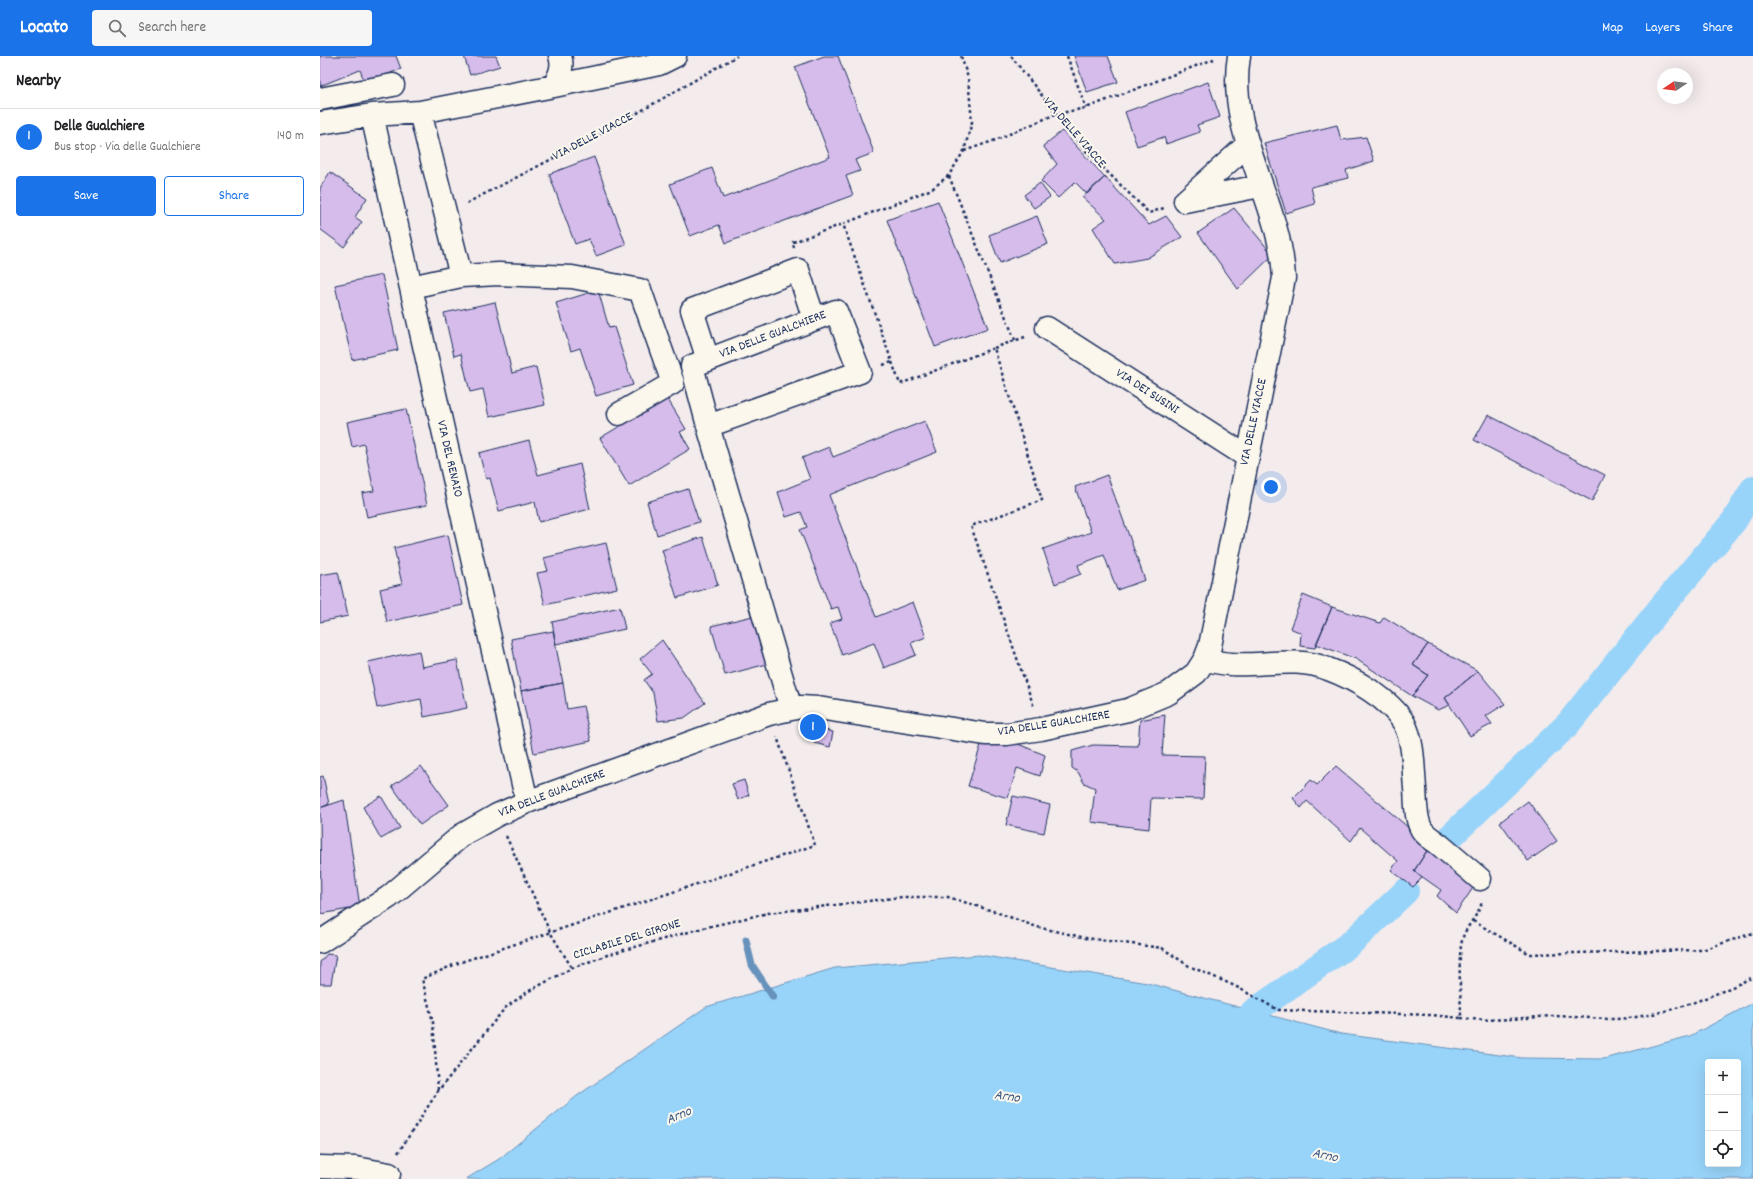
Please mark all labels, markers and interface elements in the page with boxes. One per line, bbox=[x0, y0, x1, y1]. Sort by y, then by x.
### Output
search box bbox=[92, 10, 372, 46]
text: Locato bbox=[20, 15, 68, 42]
icon: search bbox=[106, 17, 128, 39]
text: Search here bbox=[138, 17, 206, 39]
text: Map bbox=[1602, 18, 1623, 38]
text: Layers bbox=[1645, 18, 1680, 38]
text: Share bbox=[1702, 18, 1733, 38]
north arrow bbox=[1657, 68, 1693, 104]
text: Nearby bbox=[16, 70, 60, 94]
street label: VIA DELLE VIACCE bbox=[1038, 93, 1110, 173]
street label: VIA DELLE VIACCE bbox=[549, 108, 637, 166]
text: Delle Gualchiere bbox=[54, 116, 145, 138]
text: 1 bbox=[28, 127, 30, 146]
text: 140 m bbox=[277, 127, 304, 146]
text: Bus stop · Via delle Gualchiere bbox=[54, 138, 201, 157]
button: Save bbox=[16, 176, 156, 216]
button: Share bbox=[164, 176, 304, 216]
street label: VIA DELLE GUALCHIERE bbox=[717, 306, 829, 364]
street label: VIA DEI SUSINI bbox=[1112, 364, 1182, 420]
street label: VIA DELLE VIACCE bbox=[1235, 377, 1273, 467]
street label: VIA DEL RENAIO bbox=[431, 419, 467, 499]
your location bbox=[1261, 477, 1281, 497]
street label: VIA DELLE GUALCHIERE bbox=[997, 706, 1111, 742]
pin: 1 bbox=[800, 712, 826, 742]
street label: VIA DELLE GUALCHIERE bbox=[496, 765, 608, 823]
street label: CICLABILE DEL GIRONE bbox=[571, 915, 683, 965]
map controls bbox=[1705, 1059, 1741, 1167]
button: + bbox=[1705, 1059, 1741, 1095]
water label: Arno bbox=[993, 1085, 1022, 1109]
button: − bbox=[1705, 1095, 1741, 1131]
water label: Arno bbox=[663, 1102, 695, 1130]
button: locate bbox=[1705, 1131, 1741, 1167]
water label: Arno bbox=[1310, 1144, 1340, 1169]

